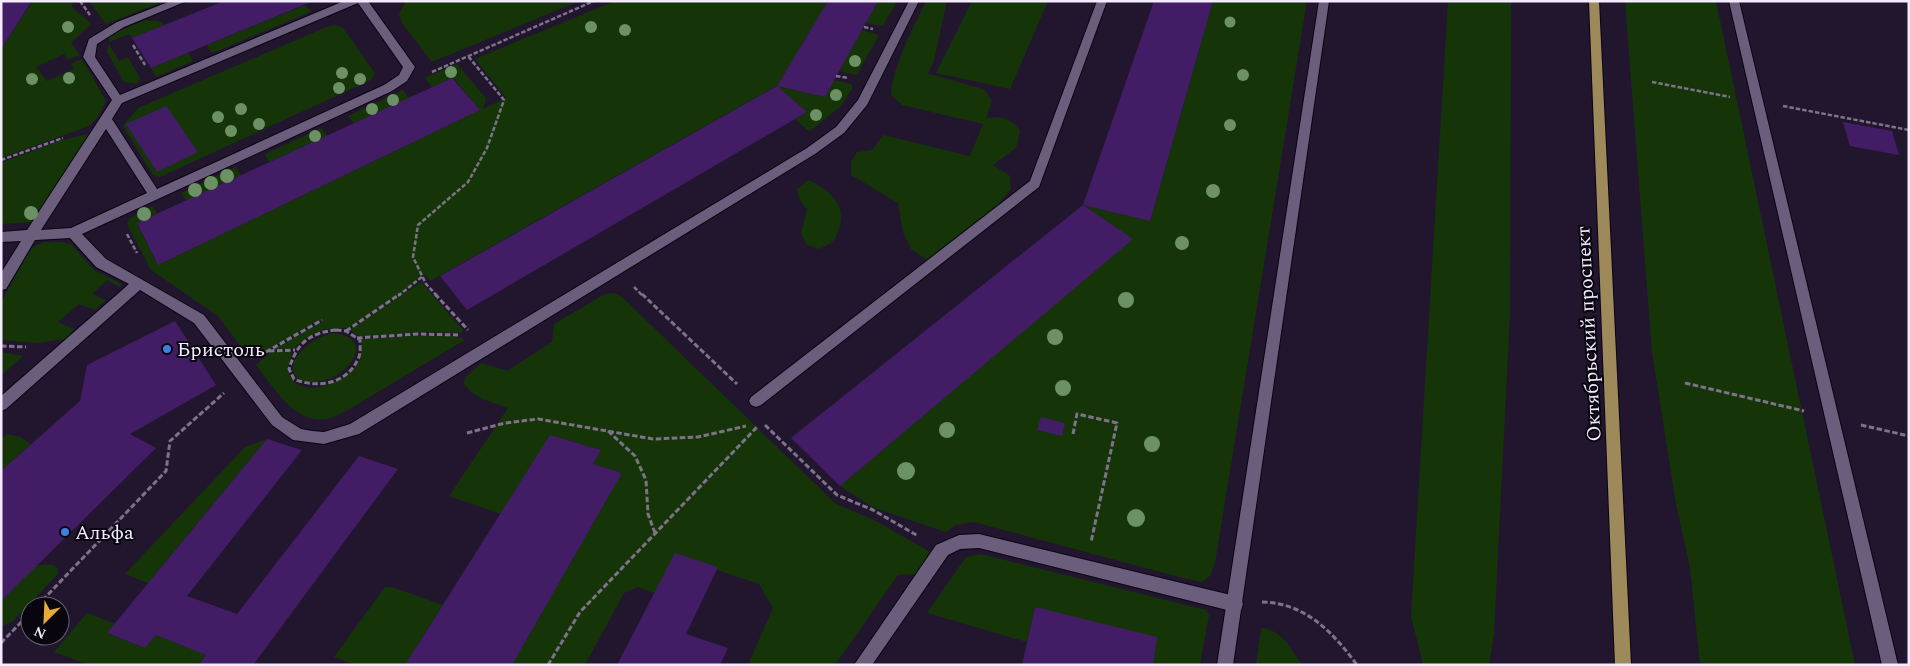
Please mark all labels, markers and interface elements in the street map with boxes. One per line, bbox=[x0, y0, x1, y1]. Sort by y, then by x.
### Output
street label: Октябрьский проспект bbox=[1568, 225, 1610, 442]
place label: Бристоль bbox=[177, 335, 265, 365]
marker: Бристоль bbox=[161, 343, 173, 355]
place label: Альфа bbox=[75, 518, 134, 548]
marker: Альфа bbox=[59, 526, 71, 538]
north arrow bbox=[20, 596, 70, 646]
text: N bbox=[30, 621, 49, 644]

